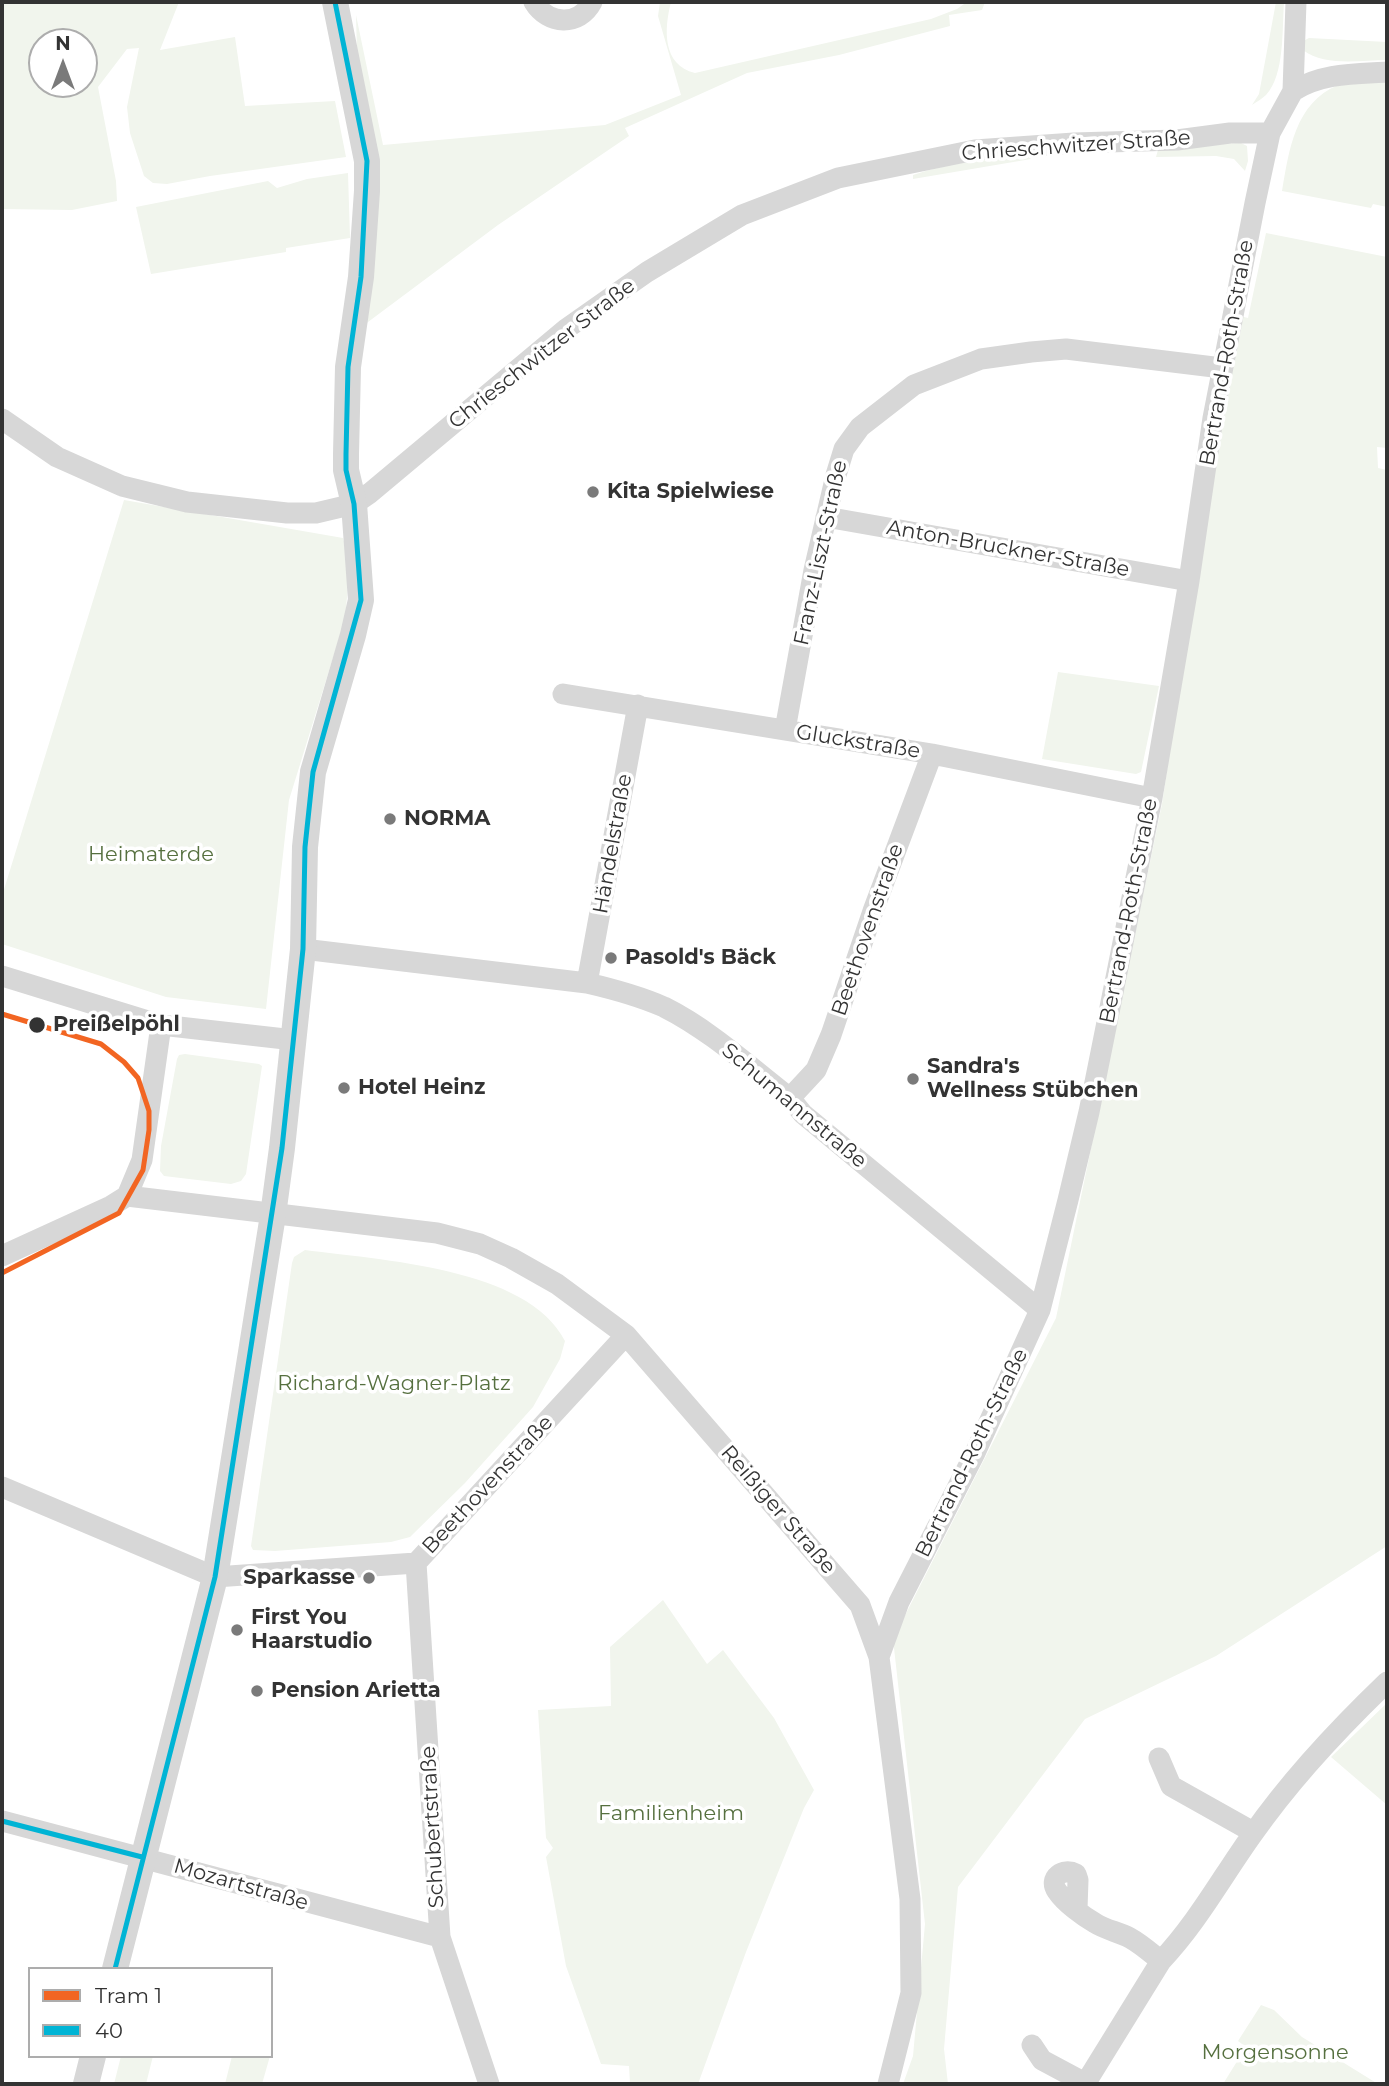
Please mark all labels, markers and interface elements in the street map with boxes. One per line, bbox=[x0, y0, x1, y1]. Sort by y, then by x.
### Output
north arrow bbox=[28, 28, 98, 98]
text: N bbox=[55, 32, 71, 55]
street label: Chrieschwitzer Straße bbox=[961, 125, 1191, 167]
street label: Bertrand-Roth-Straße bbox=[1195, 238, 1259, 468]
street label: Chrieschwitzer Straße bbox=[444, 273, 640, 435]
street label: Franz-Liszt-Straße bbox=[789, 458, 853, 648]
place label: Kita Spielwiese bbox=[607, 479, 774, 505]
marker: Kita Spielwiese bbox=[585, 484, 601, 500]
street label: Anton-Bruckner-Straße bbox=[885, 515, 1131, 583]
street label: Gluckstraße bbox=[794, 720, 922, 764]
street label: Händelstraße bbox=[588, 772, 638, 916]
street label: Bertrand-Roth-Straße bbox=[1095, 796, 1163, 1026]
place label: NORMA bbox=[404, 806, 490, 832]
marker: NORMA bbox=[382, 811, 398, 827]
street label: Beethovenstraße bbox=[827, 841, 909, 1019]
park label: Heimaterde bbox=[88, 842, 214, 868]
place label: Pasold's Bäck bbox=[625, 945, 776, 971]
marker: Pasold's Bäck bbox=[603, 950, 619, 966]
place label: Preißelpöhl bbox=[53, 1012, 180, 1038]
marker: Preißelpöhl bbox=[27, 1015, 47, 1035]
street label: Schumannstraße bbox=[716, 1038, 872, 1174]
place label: Sandra's Wellness Stübchen bbox=[927, 1054, 1138, 1104]
marker: Sandra's Wellness Stübchen bbox=[905, 1071, 921, 1087]
place label: Hotel Heinz bbox=[358, 1075, 485, 1101]
marker: Hotel Heinz bbox=[336, 1080, 352, 1096]
street label: Bertrand-Roth-Straße bbox=[910, 1345, 1034, 1561]
park label: Richard-Wagner-Platz bbox=[277, 1371, 511, 1397]
street label: Beethovenstraße bbox=[417, 1411, 559, 1559]
street label: Reißiger Straße bbox=[715, 1440, 841, 1580]
place label: Sparkasse bbox=[243, 1565, 355, 1591]
marker: Sparkasse bbox=[361, 1570, 377, 1586]
place label: First You Haarstudio bbox=[251, 1605, 372, 1655]
marker: First You Haarstudio bbox=[229, 1622, 245, 1638]
place label: Pension Arietta bbox=[271, 1678, 441, 1704]
marker: Pension Arietta bbox=[249, 1683, 265, 1699]
street label: Schubertstraße bbox=[416, 1745, 450, 1909]
park label: Familienheim bbox=[598, 1801, 744, 1827]
street label: Mozartstraße bbox=[171, 1854, 311, 1916]
legend bbox=[28, 1967, 273, 2058]
text: Tram 1 bbox=[95, 1983, 162, 2008]
text: 40 bbox=[95, 2018, 123, 2043]
park label: Morgensonne bbox=[1201, 2040, 1349, 2066]

